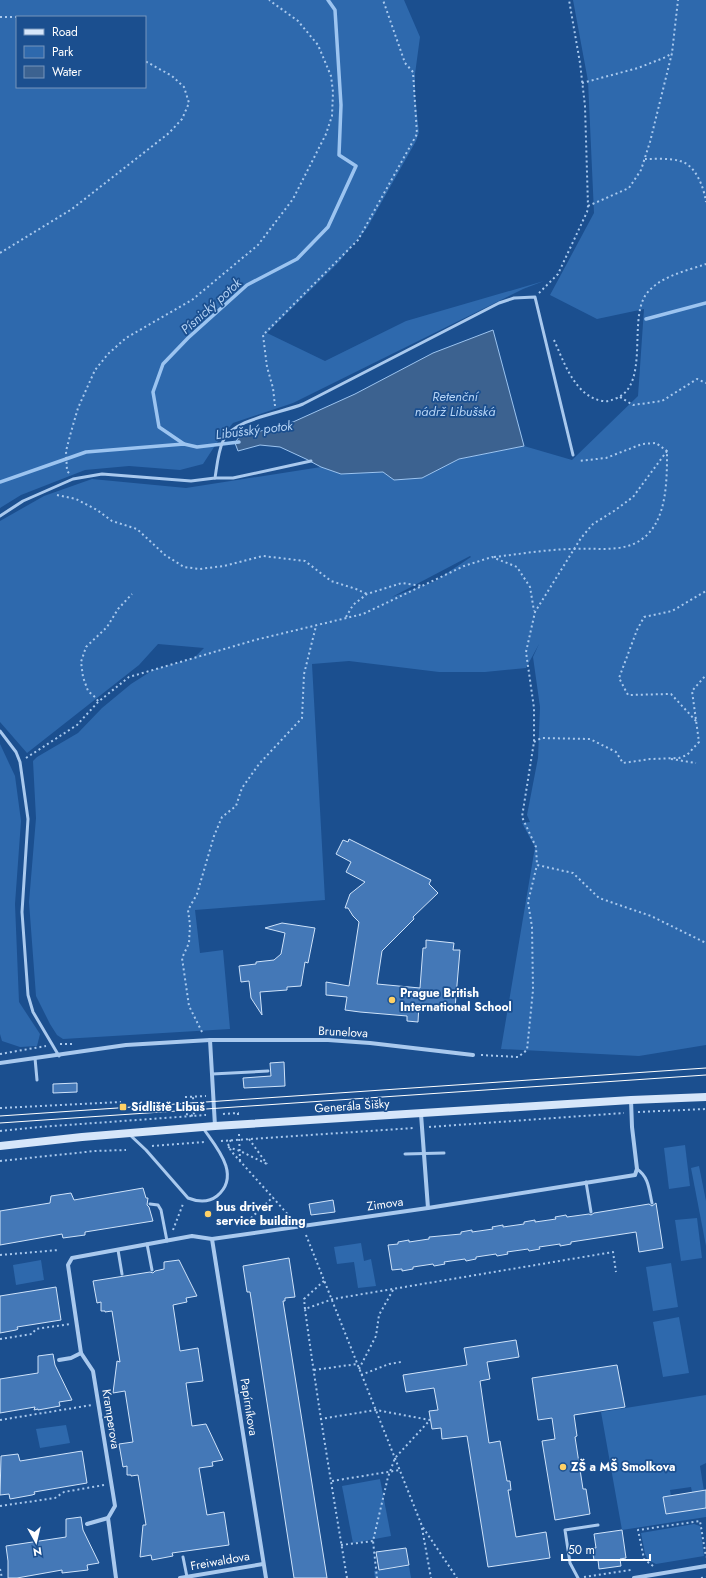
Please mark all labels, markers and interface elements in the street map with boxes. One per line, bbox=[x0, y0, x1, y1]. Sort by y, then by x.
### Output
legend bbox=[16, 16, 146, 88]
text: Road bbox=[52, 23, 78, 41]
text: Park bbox=[52, 43, 74, 61]
text: Water bbox=[52, 63, 83, 81]
water label: Písnický potok bbox=[176, 273, 246, 338]
water label: Retenční nádrž Libušská bbox=[415, 387, 495, 421]
water label: Libušský potok bbox=[214, 416, 294, 444]
place label: Prague British International School bbox=[400, 984, 512, 1016]
marker: Prague British International School bbox=[387, 995, 397, 1005]
street label: Brunelova bbox=[318, 1022, 369, 1042]
street label: Generála Šišky bbox=[314, 1094, 391, 1118]
place label: Sídliště Libuš bbox=[131, 1098, 205, 1116]
marker: Sídliště Libuš bbox=[118, 1102, 128, 1112]
street label: Zimova bbox=[366, 1193, 405, 1215]
place label: bus driver service building bbox=[216, 1198, 305, 1230]
marker: bus driver service building bbox=[203, 1209, 213, 1219]
street label: Papírníkova bbox=[236, 1377, 262, 1437]
street label: Kramperova bbox=[97, 1388, 125, 1450]
place label: ZŠ a MŠ Smolkova bbox=[571, 1458, 676, 1476]
marker: ZŠ a MŠ Smolkova bbox=[558, 1462, 568, 1472]
north arrow bbox=[16, 1522, 56, 1562]
scale bar bbox=[562, 1536, 650, 1562]
text: 50 m bbox=[568, 1541, 595, 1559]
text: N bbox=[32, 1543, 43, 1560]
street label: Freiwaldova bbox=[189, 1547, 251, 1575]

